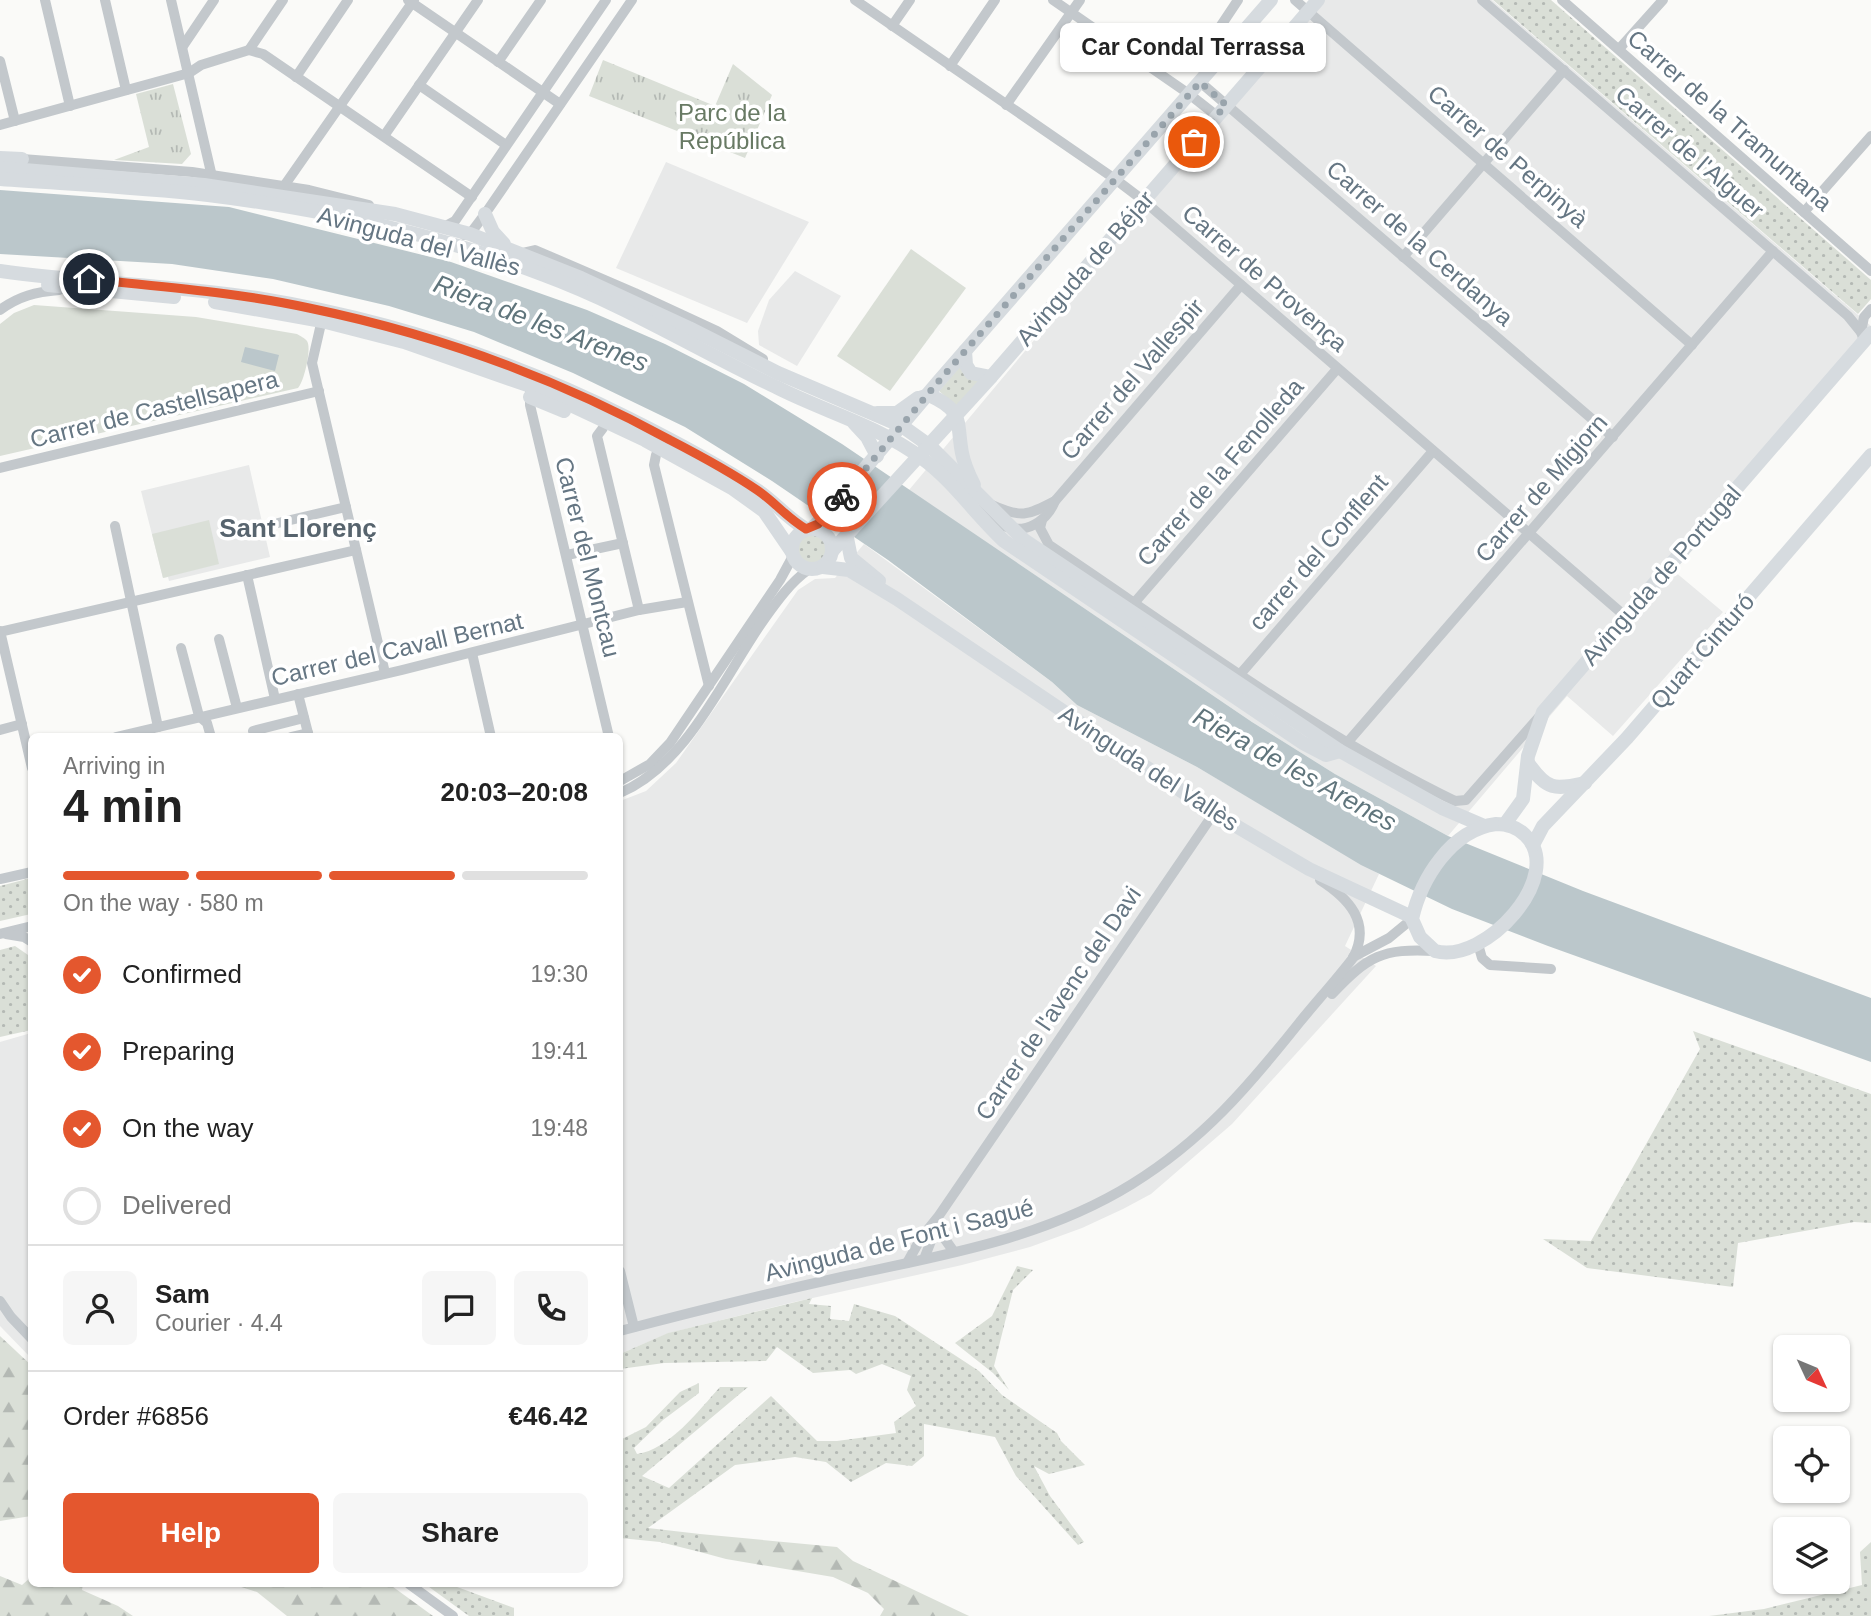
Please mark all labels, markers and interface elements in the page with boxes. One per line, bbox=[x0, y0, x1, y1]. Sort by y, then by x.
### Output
callout: Car Condal Terrassa bbox=[1061, 23, 1327, 72]
street label: Carrer de la Tramuntana bbox=[1622, 24, 1838, 216]
text: Car Condal Terrassa bbox=[1081, 34, 1305, 60]
street label: Carrer de Perpinyà bbox=[1423, 79, 1594, 233]
street label: Carrer de l'Alguer bbox=[1610, 80, 1770, 224]
park label: Parc de la República bbox=[678, 99, 787, 154]
pin bbox=[1164, 112, 1224, 172]
icon: bag bbox=[1175, 123, 1213, 161]
street label: Carrer de la Cerdanya bbox=[1322, 155, 1519, 332]
street label: Avinguda de Béjar bbox=[1011, 185, 1159, 351]
street label: Carrer de Provença bbox=[1177, 199, 1353, 357]
street label: Avinguda del Vallès bbox=[315, 201, 523, 281]
pin bbox=[59, 249, 119, 309]
icon: home bbox=[70, 260, 108, 298]
water label: Riera de les Arenes bbox=[429, 268, 653, 378]
street label: Carrer del Vallespir bbox=[1055, 293, 1209, 465]
street label: Carrer de Castellsapera bbox=[27, 365, 282, 453]
street label: Carrer de la Fenolleda bbox=[1131, 373, 1309, 571]
street label: Carrer de Migjorn bbox=[1470, 409, 1612, 567]
street label: Carrer del Montcau bbox=[550, 454, 626, 660]
courier bbox=[807, 462, 877, 532]
street label: carrer del Conflent bbox=[1243, 468, 1393, 635]
icon: bike bbox=[823, 478, 861, 516]
street label: Avinguda de Portugal bbox=[1576, 480, 1746, 670]
district label: Sant Llorenç bbox=[219, 513, 377, 543]
street label: Quart Cinturó bbox=[1645, 588, 1759, 714]
street label: Carrer del Cavall Bernat bbox=[269, 607, 526, 691]
street label: Avinguda del Vallès bbox=[1054, 700, 1244, 836]
water label: Riera de les Arenes bbox=[1188, 701, 1402, 837]
text: Arriving in bbox=[63, 753, 165, 779]
text: 20:03–20:08 bbox=[441, 777, 588, 807]
text: 4 min bbox=[63, 780, 183, 832]
street label: Carrer de l'avenc del Davi bbox=[970, 881, 1146, 1125]
text: On the way · 580 m bbox=[63, 890, 264, 916]
icon: check bbox=[63, 956, 101, 994]
text: Confirmed bbox=[122, 959, 242, 989]
text: 19:30 bbox=[530, 961, 588, 987]
icon: check bbox=[63, 1033, 101, 1071]
text: Preparing bbox=[122, 1036, 235, 1066]
text: 19:41 bbox=[530, 1038, 588, 1064]
icon: check bbox=[63, 1110, 101, 1148]
text: On the way bbox=[122, 1113, 254, 1143]
text: 19:48 bbox=[530, 1115, 588, 1141]
text: Delivered bbox=[122, 1190, 232, 1220]
street label: Avinguda de Font i Sagué bbox=[762, 1194, 1036, 1286]
button: person bbox=[63, 1271, 137, 1345]
button: chat bbox=[422, 1271, 496, 1345]
button: phone bbox=[514, 1271, 588, 1345]
text: Sam bbox=[155, 1279, 210, 1309]
text: Courier · 4.4 bbox=[155, 1310, 283, 1336]
north arrow bbox=[1773, 1335, 1850, 1412]
map controls bbox=[1773, 1335, 1850, 1594]
text: Order #6856 bbox=[63, 1401, 209, 1431]
text: €46.42 bbox=[508, 1401, 588, 1431]
button: locate bbox=[1773, 1426, 1850, 1503]
button: Help bbox=[63, 1493, 319, 1573]
button: Share bbox=[333, 1493, 588, 1573]
button: layers bbox=[1773, 1517, 1850, 1594]

